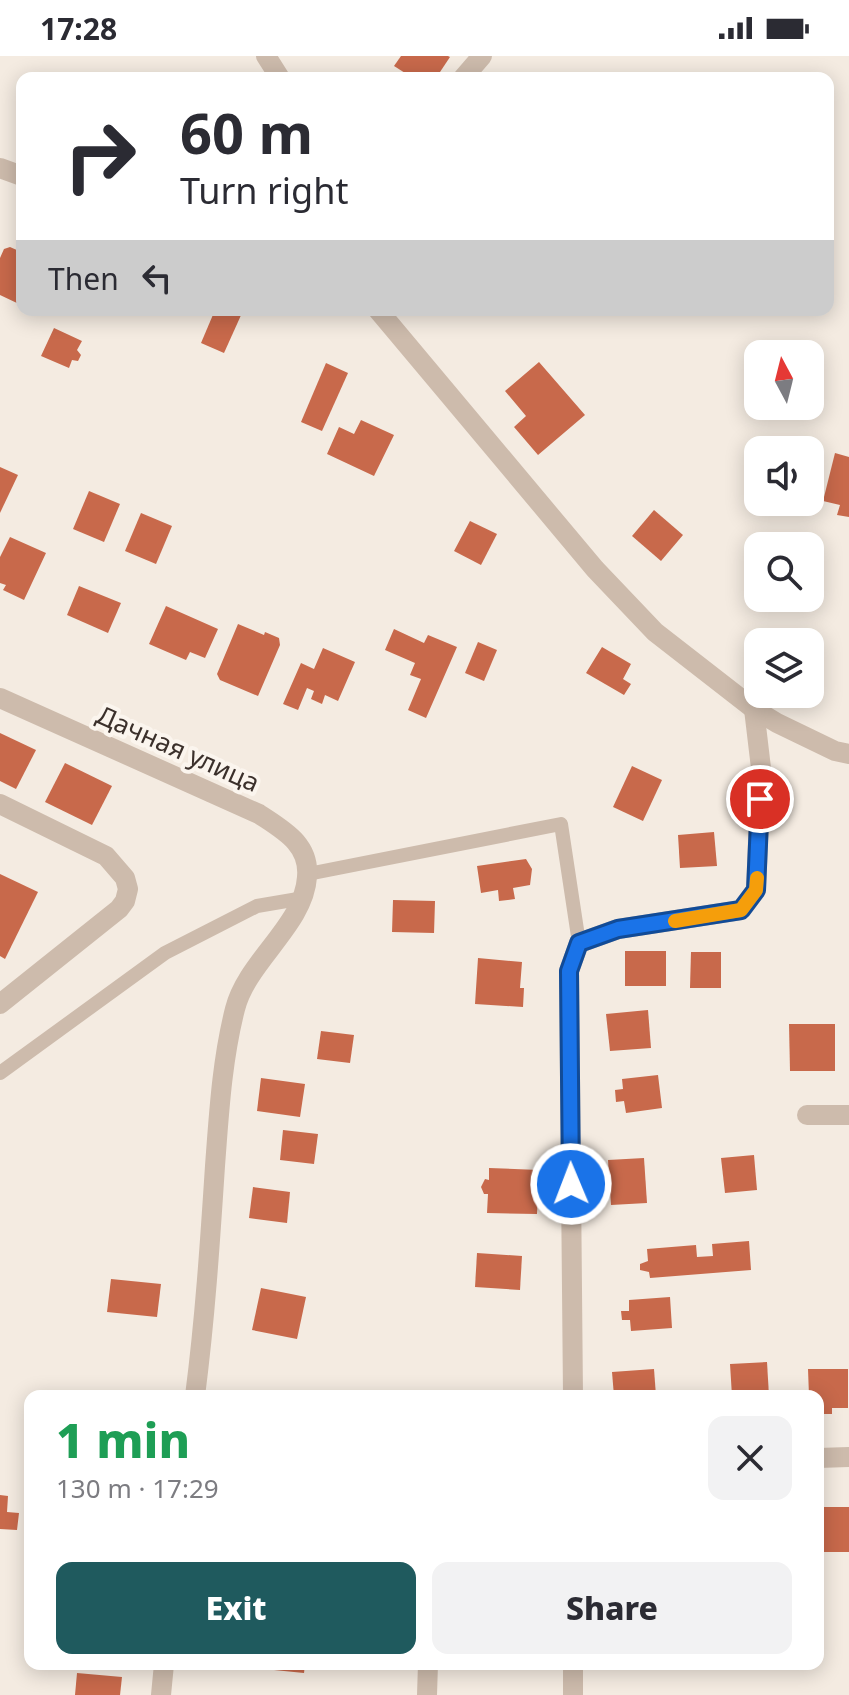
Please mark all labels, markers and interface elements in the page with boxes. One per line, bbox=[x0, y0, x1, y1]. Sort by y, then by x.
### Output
text: 17:28 bbox=[40, 8, 117, 49]
text: 60 m bbox=[180, 94, 313, 170]
icon: right bbox=[48, 104, 152, 208]
text: Turn right bbox=[180, 166, 348, 215]
icon: left bbox=[135, 256, 179, 300]
text: Then bbox=[48, 258, 119, 299]
north arrow bbox=[744, 340, 824, 420]
map controls bbox=[744, 340, 824, 708]
button: sound bbox=[744, 436, 824, 516]
button: search bbox=[744, 532, 824, 612]
button: layers bbox=[744, 628, 824, 708]
street label: Дачная улица bbox=[91, 696, 265, 800]
pin bbox=[726, 765, 794, 833]
icon: arrive bbox=[738, 777, 782, 821]
position arrow bbox=[529, 1142, 613, 1226]
text: 1 min bbox=[56, 1407, 190, 1472]
button: close bbox=[708, 1416, 792, 1500]
text: 130 m · 17:29 bbox=[56, 1470, 219, 1506]
button: Exit bbox=[56, 1562, 416, 1654]
button: Share bbox=[432, 1562, 792, 1654]

